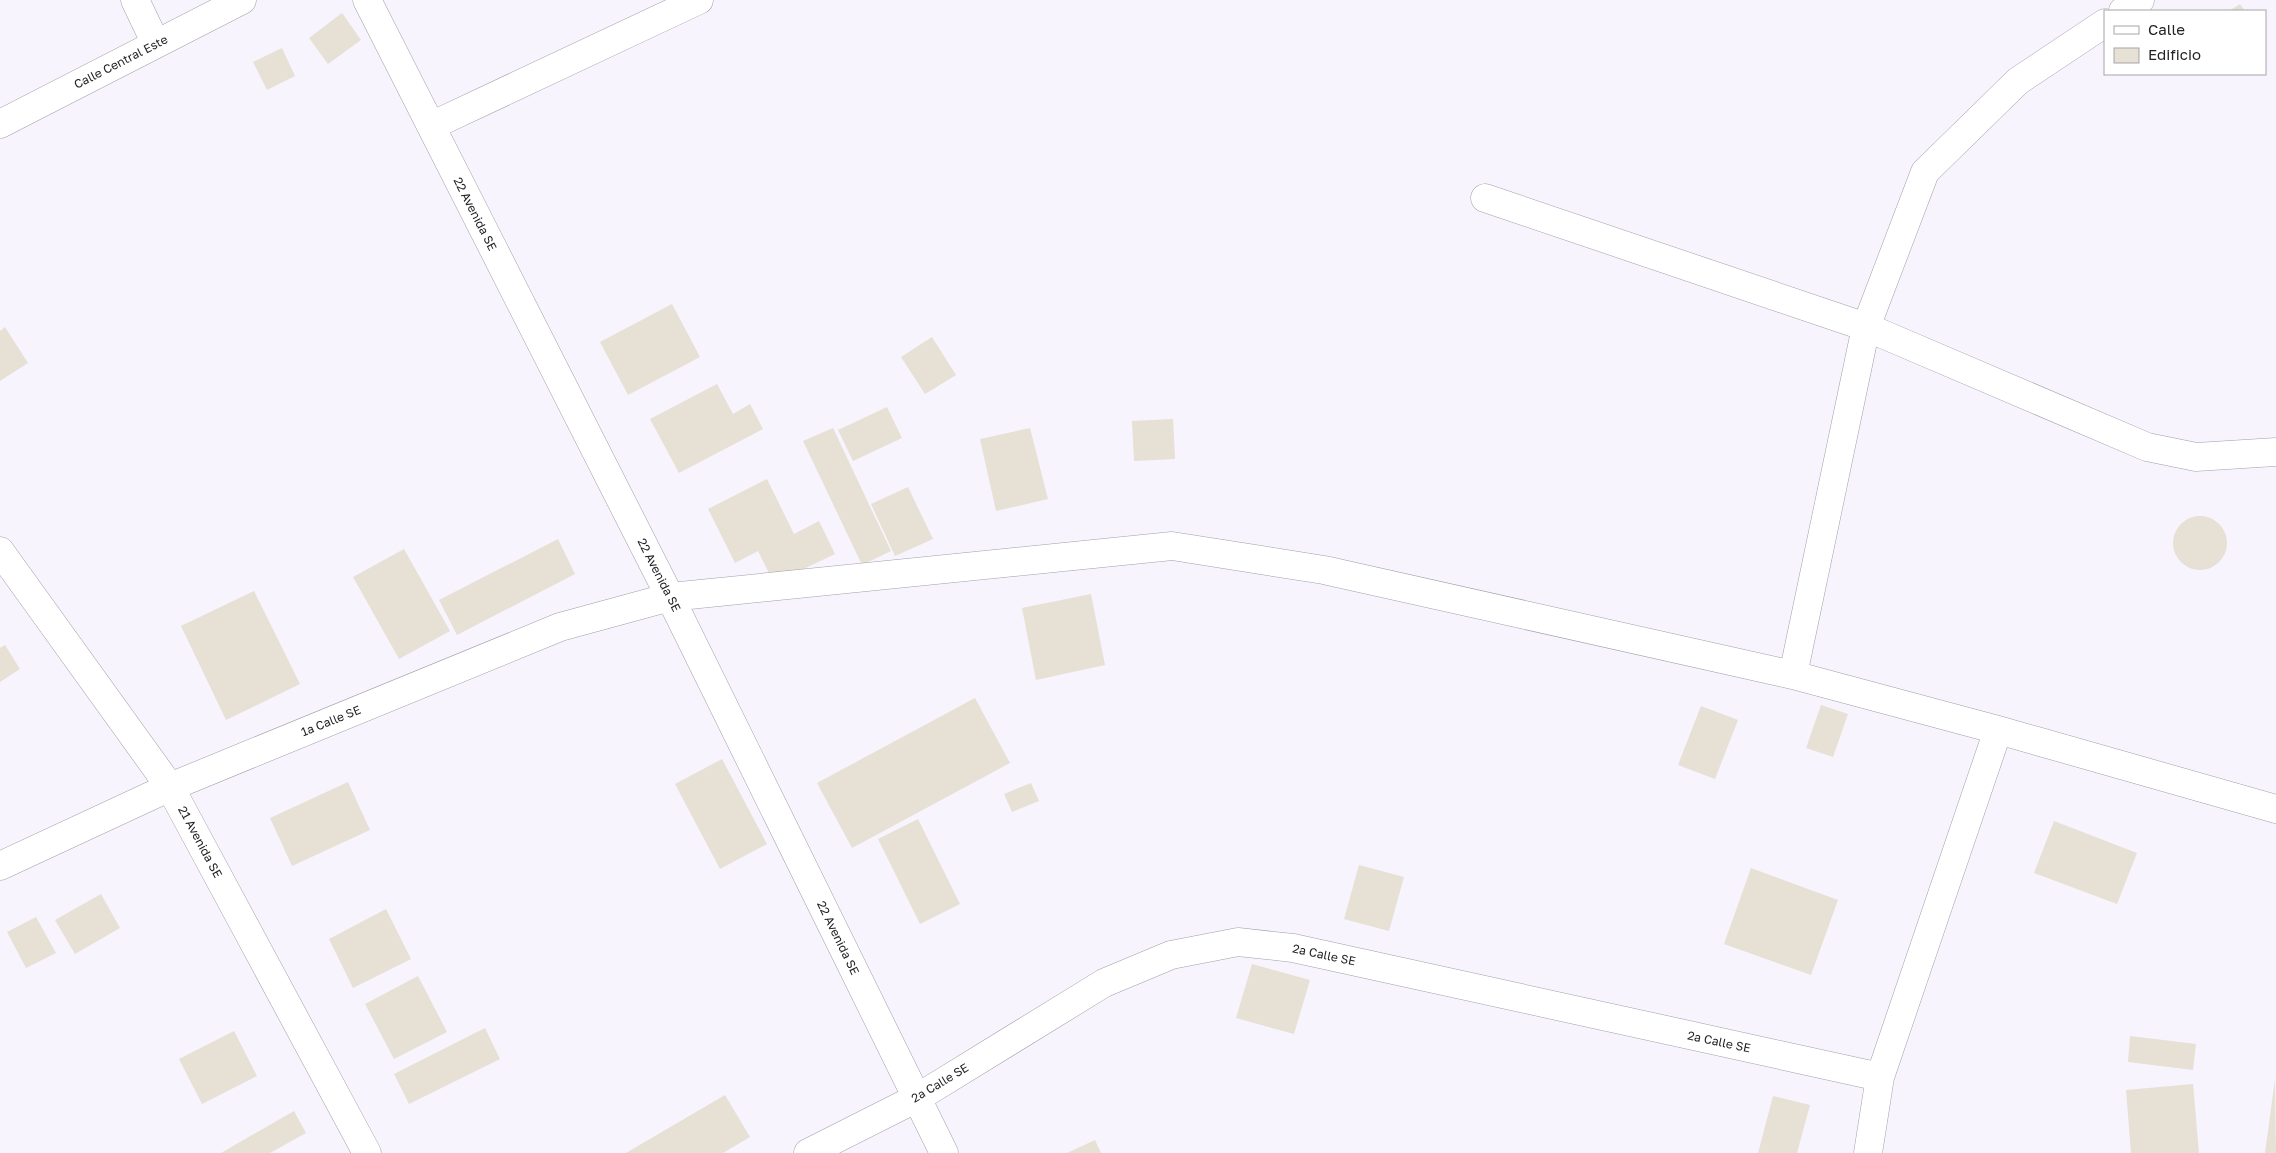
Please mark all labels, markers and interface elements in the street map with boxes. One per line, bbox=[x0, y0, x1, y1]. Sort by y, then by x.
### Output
legend bbox=[2104, 10, 2266, 75]
text: Calle bbox=[2148, 20, 2185, 38]
street label: Calle Central Este bbox=[71, 31, 170, 92]
text: Edificio bbox=[2148, 45, 2201, 63]
street label: 22 Avenida SE bbox=[451, 175, 500, 253]
street label: 22 Avenida SE bbox=[635, 536, 684, 614]
street label: 1a Calle SE bbox=[299, 702, 363, 739]
street label: 21 Avenida SE bbox=[175, 803, 226, 880]
street label: 22 Avenida SE bbox=[814, 898, 863, 977]
street label: 2a Calle SE bbox=[1291, 941, 1357, 969]
street label: 2a Calle SE bbox=[1686, 1028, 1752, 1056]
street label: 2a Calle SE bbox=[908, 1060, 971, 1106]

